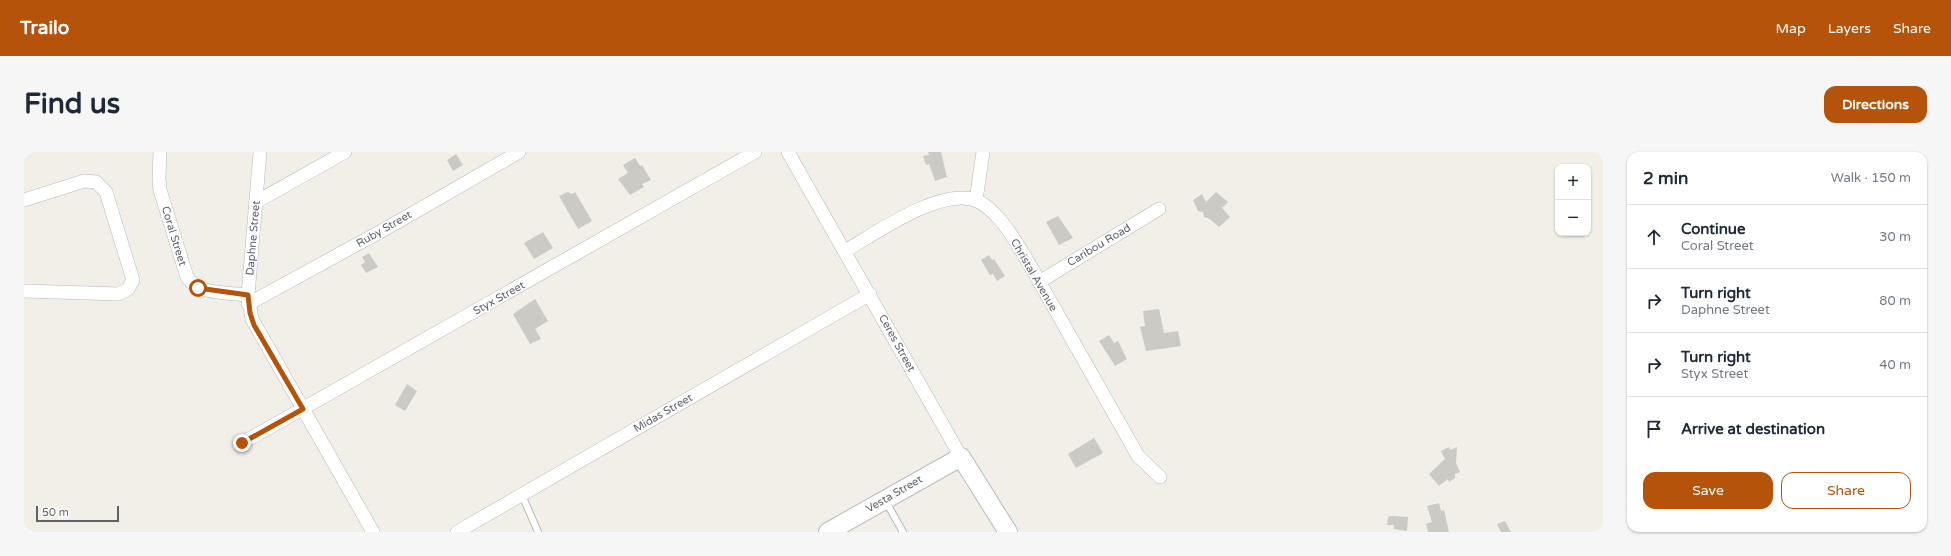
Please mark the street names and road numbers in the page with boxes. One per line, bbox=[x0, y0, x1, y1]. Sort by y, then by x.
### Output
street label: Daphne Street bbox=[243, 200, 263, 276]
street label: Coral Street bbox=[159, 205, 189, 267]
street label: Ruby Street bbox=[354, 208, 414, 250]
street label: Caribou Road bbox=[1065, 221, 1133, 269]
street label: Christal Avenue bbox=[1008, 236, 1060, 314]
street label: Styx Street bbox=[471, 278, 527, 318]
street label: Ceres Street bbox=[876, 312, 918, 374]
street label: Midas Street bbox=[631, 391, 695, 435]
street label: Vesta Street bbox=[863, 473, 925, 515]

